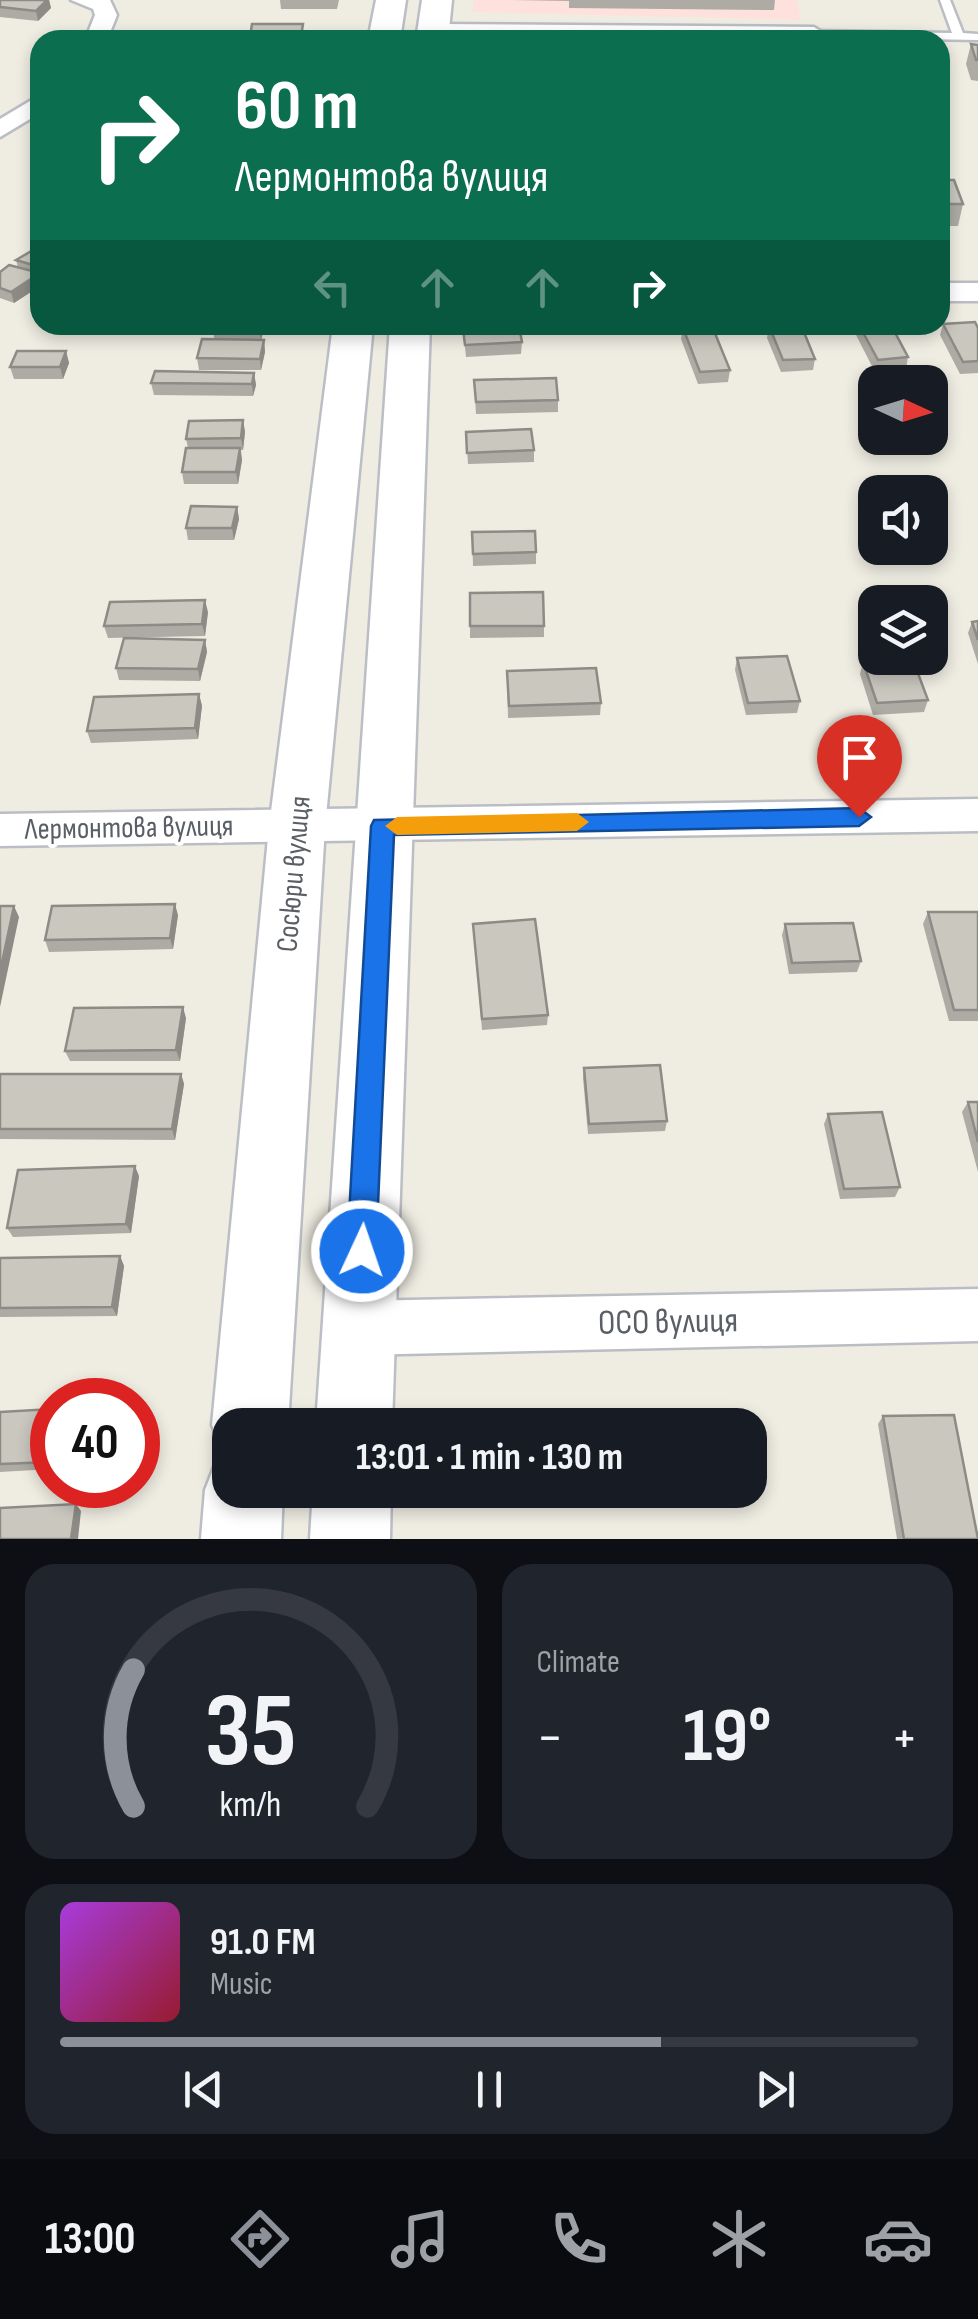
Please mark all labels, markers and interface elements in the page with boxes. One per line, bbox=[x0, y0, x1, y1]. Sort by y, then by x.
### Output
text: 60 m bbox=[235, 65, 359, 149]
icon: right bbox=[70, 70, 200, 200]
text: Лермонтова вулиця bbox=[235, 150, 548, 205]
icon: left bbox=[305, 260, 360, 315]
icon: ahead bbox=[410, 260, 465, 315]
icon: ahead bbox=[515, 260, 570, 315]
icon: right bbox=[620, 260, 675, 315]
north arrow bbox=[858, 365, 948, 455]
map controls bbox=[858, 365, 948, 675]
button: sound bbox=[858, 475, 948, 565]
button: layers bbox=[858, 585, 948, 675]
pin bbox=[817, 715, 902, 818]
icon: arrive bbox=[832, 730, 887, 785]
street label: Сосюри вулиця bbox=[269, 794, 319, 954]
street label: Лермонтова вулиця bbox=[23, 808, 234, 848]
position arrow bbox=[310, 1199, 414, 1303]
street label: ОСО вулиця bbox=[598, 1299, 738, 1345]
speed limit sign: 40 bbox=[30, 1378, 160, 1508]
text: 13:01 · 1 min · 130 m bbox=[356, 1435, 623, 1480]
text: Climate bbox=[537, 1643, 620, 1682]
text: 35 bbox=[205, 1670, 297, 1795]
text: 19° bbox=[683, 1692, 771, 1783]
text: − bbox=[537, 1705, 563, 1772]
text: + bbox=[891, 1705, 918, 1772]
text: km/h bbox=[220, 1784, 282, 1827]
text: 91.0 FM bbox=[210, 1920, 316, 1965]
text: Music bbox=[210, 1965, 273, 2004]
icon: previous bbox=[176, 2062, 231, 2117]
icon: pause bbox=[462, 2062, 517, 2117]
icon: next bbox=[748, 2062, 803, 2117]
icon: directions bbox=[225, 2204, 295, 2274]
icon: music bbox=[385, 2204, 455, 2274]
icon: phone bbox=[544, 2204, 614, 2274]
icon: climate bbox=[704, 2204, 774, 2274]
icon: car bbox=[863, 2204, 933, 2274]
text: 13:00 bbox=[45, 2212, 136, 2267]

